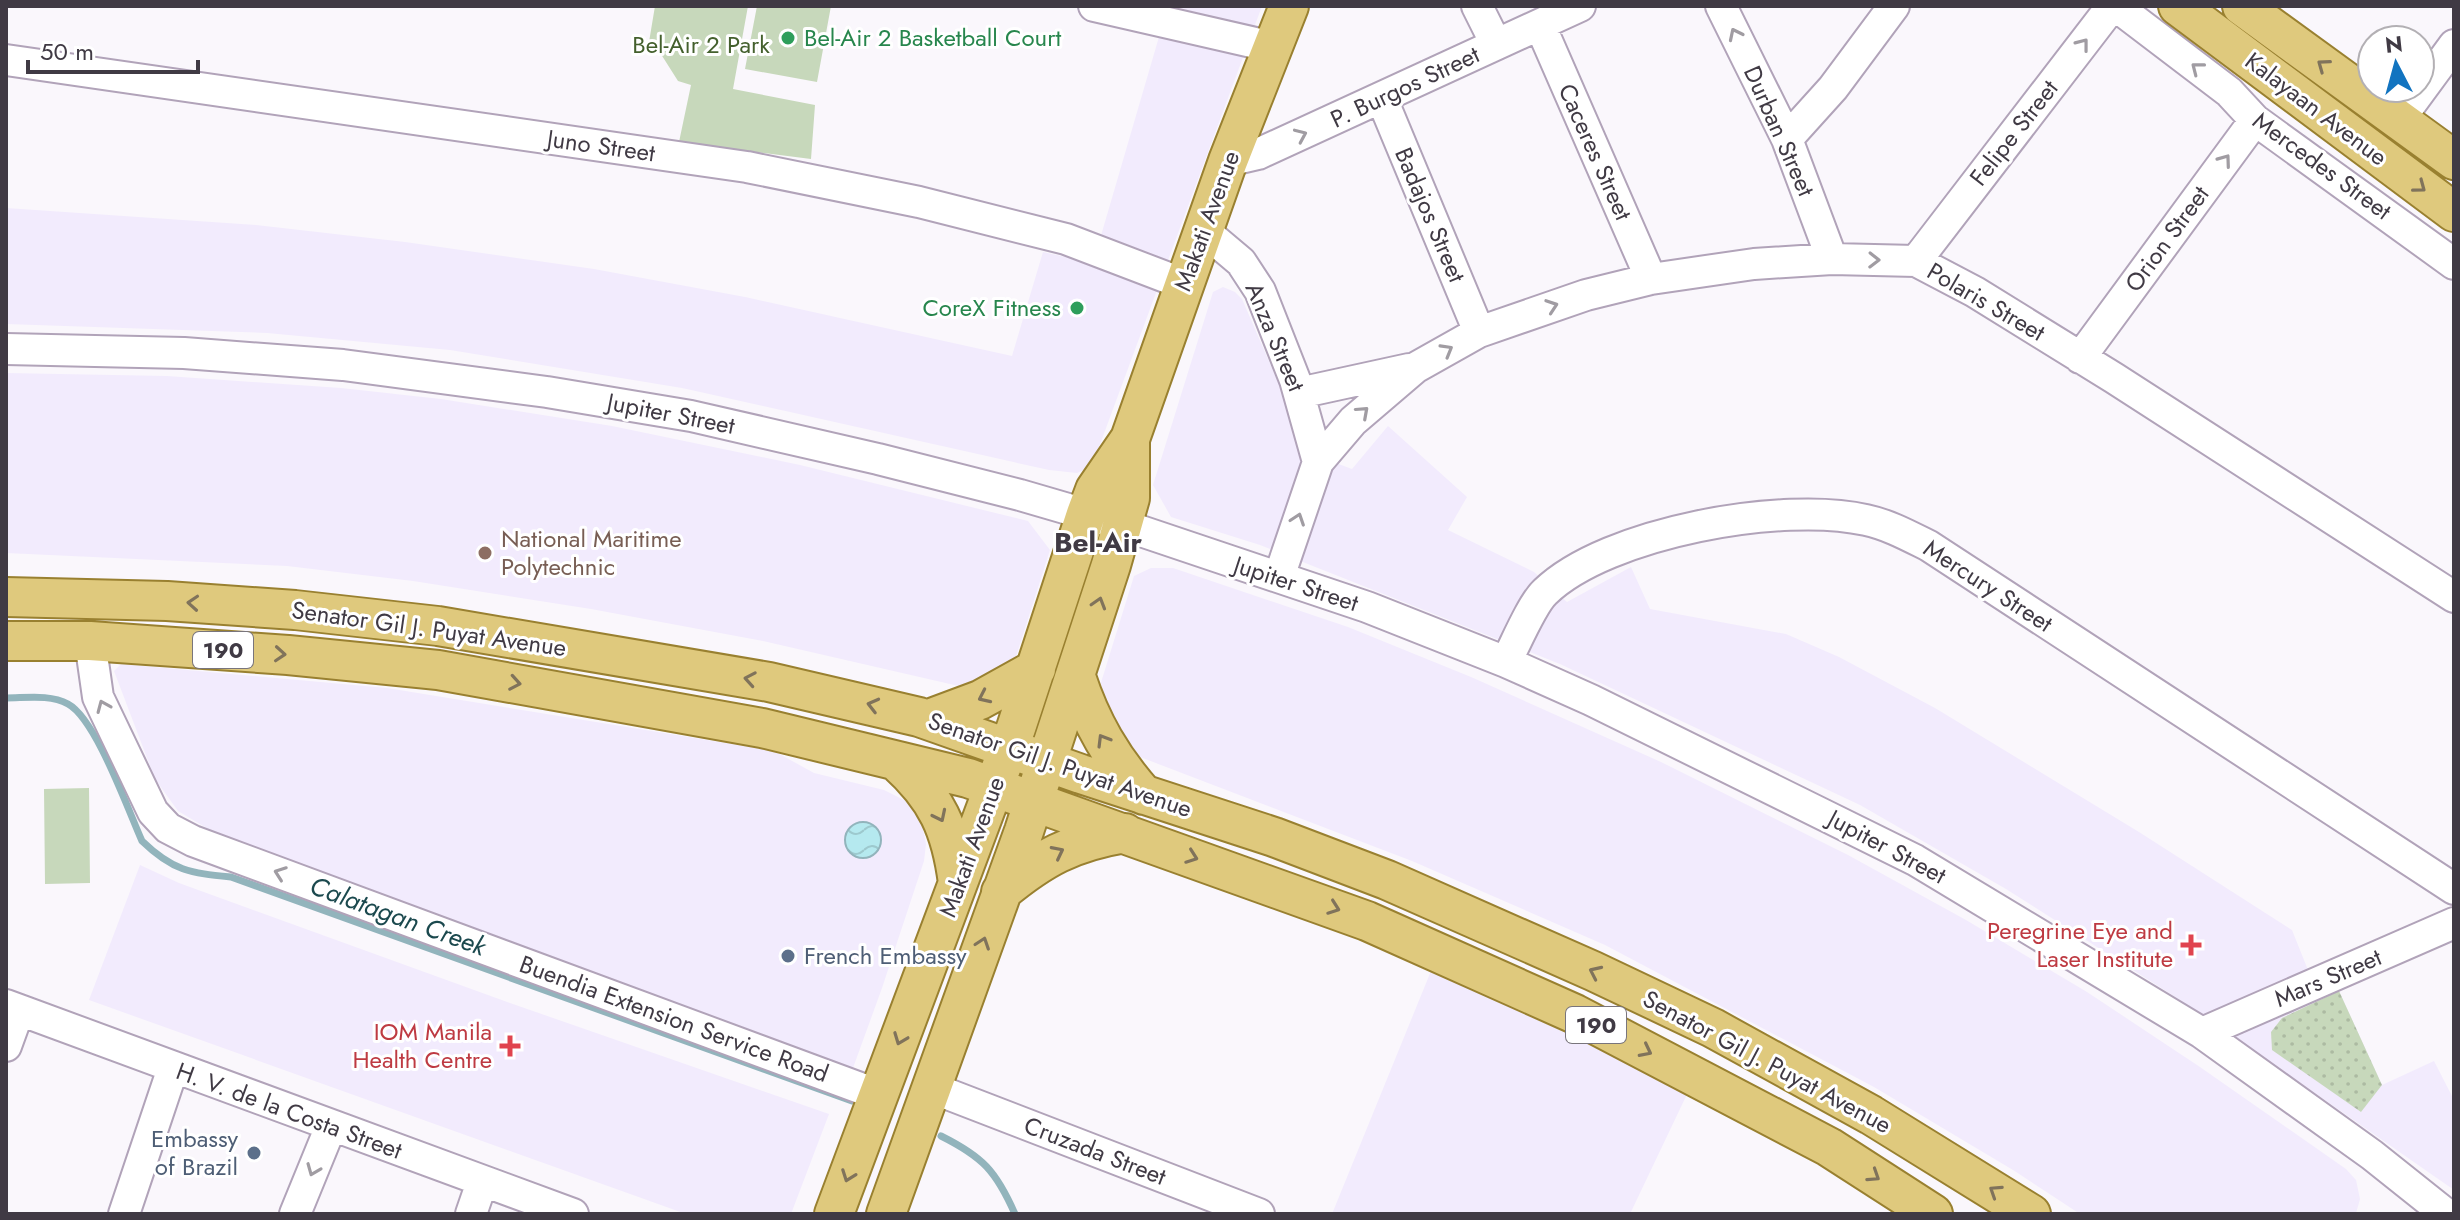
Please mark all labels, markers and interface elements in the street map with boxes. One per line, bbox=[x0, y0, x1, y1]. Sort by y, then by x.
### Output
place label: Bel-Air 2 Basketball Court bbox=[804, 20, 1061, 55]
scale bar bbox=[28, 24, 198, 74]
north arrow bbox=[2356, 24, 2436, 104]
park label: Bel-Air 2 Park bbox=[632, 27, 770, 62]
one-way arrow bbox=[1729, 27, 1745, 42]
text: N bbox=[2384, 27, 2404, 61]
marker: Bel-Air 2 Basketball Court bbox=[779, 29, 797, 47]
text: 50 m bbox=[40, 34, 94, 69]
street label: P. Burgos Street bbox=[1325, 37, 1485, 136]
one-way arrow bbox=[2074, 38, 2088, 53]
street label: Kalayaan Avenue bbox=[2238, 43, 2395, 174]
street label: Durban Street bbox=[1735, 60, 1824, 202]
one-way arrow bbox=[2317, 60, 2332, 75]
one-way arrow bbox=[2191, 63, 2206, 77]
street label: Felipe Street bbox=[1961, 72, 2066, 193]
street label: Caceres Street bbox=[1550, 78, 1641, 226]
street label: Mercedes Street bbox=[2246, 103, 2399, 228]
street label: Juno Street bbox=[542, 120, 657, 170]
one-way arrow bbox=[1293, 129, 1307, 145]
street label: Badajos Street bbox=[1386, 142, 1475, 288]
street label: Makati Avenue bbox=[1165, 146, 1248, 296]
one-way arrow bbox=[2216, 154, 2230, 168]
one-way arrow bbox=[2411, 177, 2425, 191]
street label: Orion Street bbox=[2116, 178, 2217, 299]
one-way arrow bbox=[1868, 251, 1881, 269]
street label: Polaris Street bbox=[1921, 254, 2052, 350]
street label: Anza Street bbox=[1237, 277, 1314, 397]
place label: CoreX Fitness bbox=[922, 290, 1061, 325]
marker: CoreX Fitness bbox=[1068, 299, 1086, 317]
one-way arrow bbox=[1545, 299, 1559, 315]
one-way arrow bbox=[1438, 344, 1453, 360]
street label: Jupiter Street bbox=[601, 383, 738, 443]
one-way arrow bbox=[1354, 408, 1369, 422]
one-way arrow bbox=[1289, 513, 1305, 527]
place label: National Maritime Polytechnic bbox=[501, 521, 682, 584]
district label: Bel-Air bbox=[1054, 522, 1143, 563]
street label: Mercury Street bbox=[1917, 531, 2060, 641]
marker: National Maritime Polytechnic bbox=[476, 544, 494, 562]
street label: Jupiter Street bbox=[1226, 546, 1363, 620]
street label: Senator Gil J. Puyat Avenue bbox=[290, 592, 569, 665]
one-way arrow bbox=[186, 595, 199, 612]
one-way arrow bbox=[1090, 597, 1106, 610]
road number: 190 bbox=[193, 632, 253, 668]
one-way arrow bbox=[274, 645, 287, 662]
one-way arrow bbox=[743, 671, 757, 688]
one-way arrow bbox=[508, 674, 522, 691]
one-way arrow bbox=[978, 687, 992, 703]
one-way arrow bbox=[867, 697, 880, 714]
one-way arrow bbox=[97, 700, 113, 715]
street label: Senator Gil J. Puyat Avenue bbox=[924, 703, 1197, 826]
one-way arrow bbox=[1097, 734, 1113, 749]
street label: Makati Avenue bbox=[930, 772, 1013, 922]
street label: Jupiter Street bbox=[1819, 799, 1953, 892]
one-way arrow bbox=[930, 807, 946, 822]
one-way arrow bbox=[1049, 847, 1064, 862]
one-way arrow bbox=[1185, 847, 1199, 864]
one-way arrow bbox=[274, 866, 288, 883]
water label: Calatagan Creek bbox=[305, 867, 493, 966]
one-way arrow bbox=[1326, 898, 1340, 915]
place label: Peregrine Eye and Laser Institute bbox=[1987, 913, 2173, 976]
marker: Peregrine Eye and Laser Institute bbox=[2180, 934, 2202, 956]
one-way arrow bbox=[974, 937, 990, 951]
place label: French Embassy bbox=[804, 938, 967, 973]
street label: Mars Street bbox=[2269, 939, 2387, 1016]
street label: Buendia Extension Service Road bbox=[515, 946, 834, 1091]
marker: French Embassy bbox=[779, 947, 797, 965]
one-way arrow bbox=[1588, 966, 1603, 982]
street label: Senator Gil J. Puyat Avenue bbox=[1637, 981, 1898, 1142]
road number: 190 bbox=[1566, 1007, 1626, 1043]
place label: IOM Manila Health Centre bbox=[352, 1014, 492, 1077]
one-way arrow bbox=[893, 1031, 910, 1045]
marker: IOM Manila Health Centre bbox=[499, 1035, 521, 1057]
one-way arrow bbox=[1638, 1041, 1653, 1057]
street label: H. V. de la Costa Street bbox=[171, 1053, 407, 1168]
street label: Cruzada Street bbox=[1019, 1107, 1171, 1194]
place label: Embassy of Brazil bbox=[151, 1121, 238, 1184]
marker: Embassy of Brazil bbox=[245, 1144, 263, 1162]
one-way arrow bbox=[306, 1162, 323, 1176]
one-way arrow bbox=[1865, 1166, 1880, 1181]
one-way arrow bbox=[841, 1168, 858, 1182]
one-way arrow bbox=[1989, 1185, 2004, 1200]

